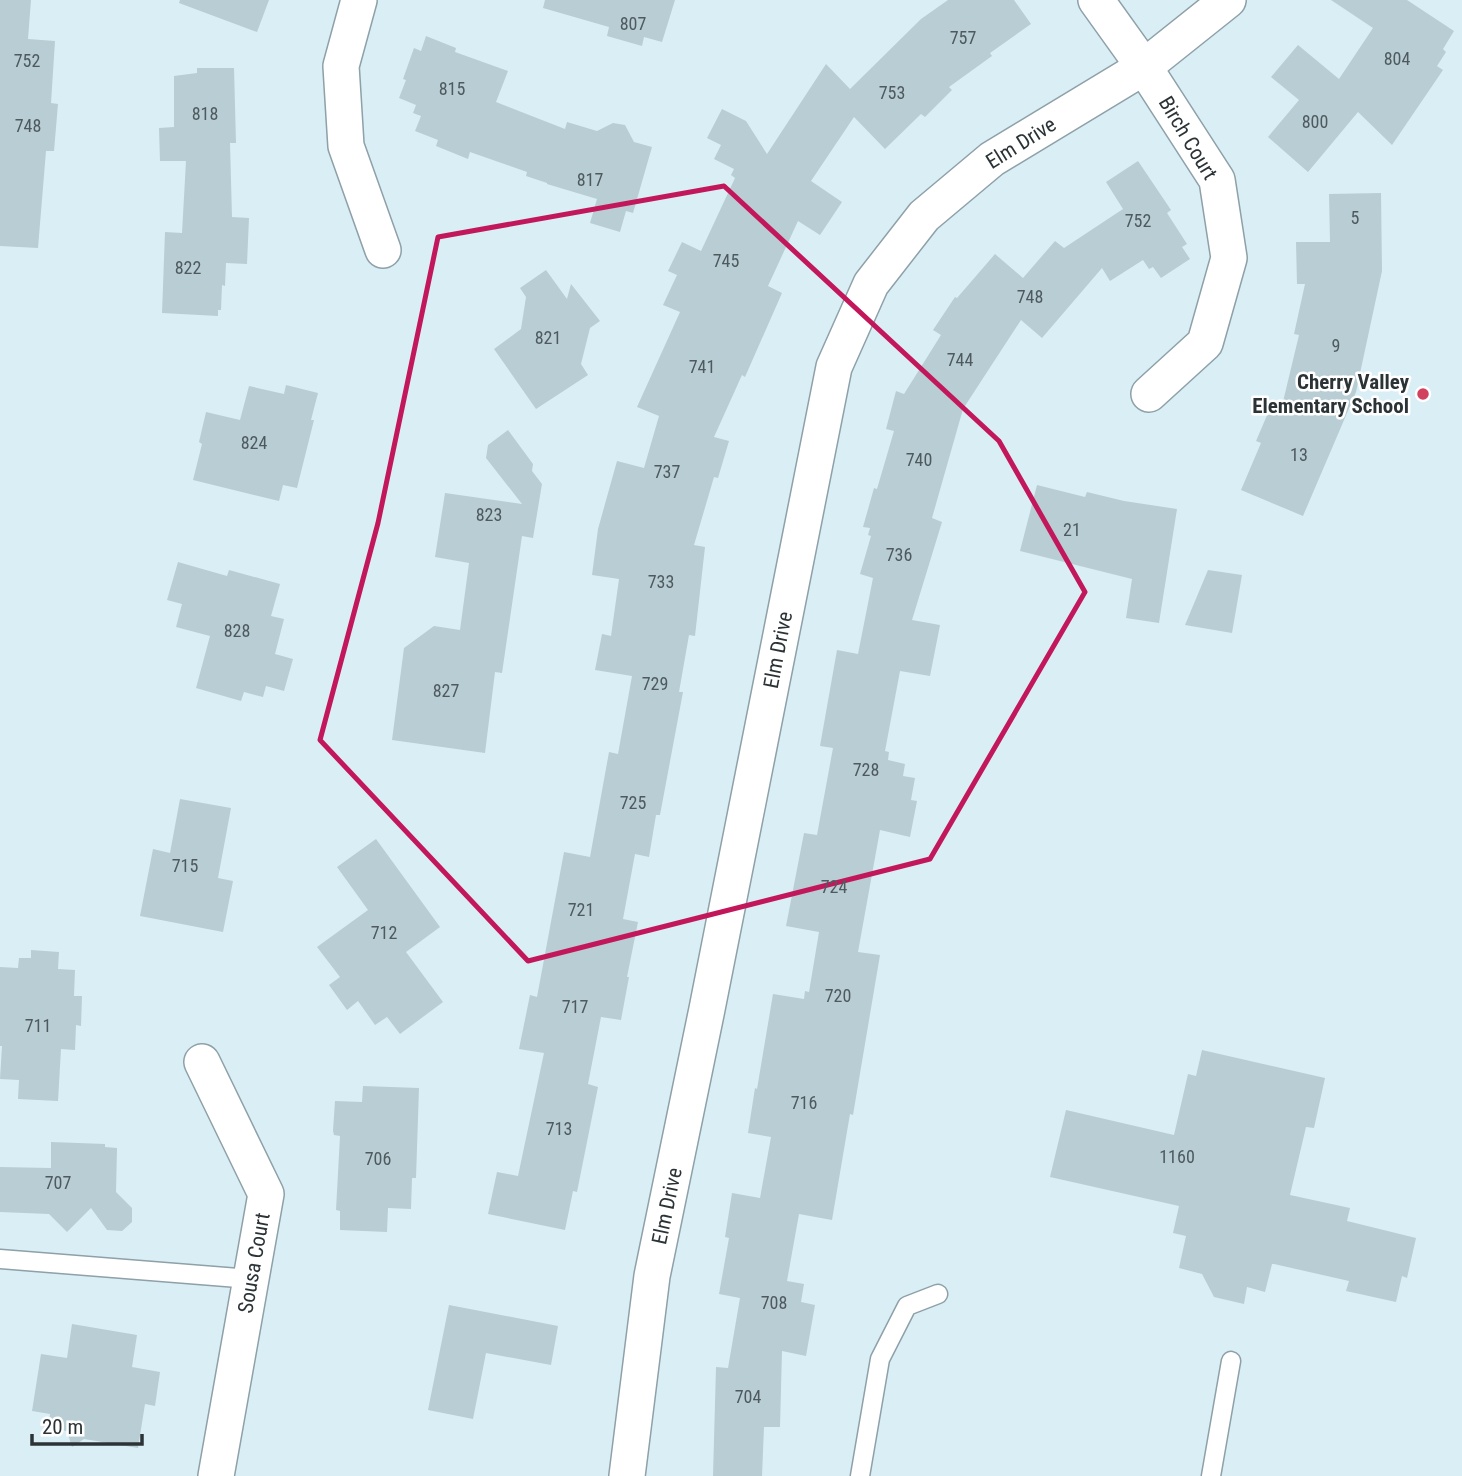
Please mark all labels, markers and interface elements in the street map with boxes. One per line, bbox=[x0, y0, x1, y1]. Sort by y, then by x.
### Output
house number: 807 bbox=[620, 13, 646, 34]
house number: 757 bbox=[950, 27, 976, 48]
house number: 804 bbox=[1384, 48, 1410, 69]
house number: 752 bbox=[14, 50, 40, 71]
house number: 815 bbox=[439, 78, 465, 99]
house number: 753 bbox=[879, 82, 905, 103]
street label: Birch Court bbox=[1154, 92, 1222, 184]
house number: 818 bbox=[192, 103, 218, 124]
house number: 800 bbox=[1302, 111, 1328, 132]
street label: Elm Drive bbox=[982, 112, 1060, 174]
house number: 748 bbox=[15, 115, 41, 136]
house number: 817 bbox=[577, 169, 603, 190]
house number: 5 bbox=[1351, 207, 1360, 228]
house number: 752 bbox=[1125, 210, 1151, 231]
house number: 745 bbox=[713, 250, 739, 271]
house number: 822 bbox=[175, 257, 201, 278]
house number: 748 bbox=[1017, 286, 1043, 307]
house number: 821 bbox=[535, 327, 561, 348]
house number: 9 bbox=[1332, 335, 1340, 356]
house number: 744 bbox=[947, 349, 973, 370]
house number: 741 bbox=[689, 356, 715, 377]
place label: Cherry Valley Elementary School bbox=[1252, 370, 1410, 418]
marker: Cherry Valley Elementary School bbox=[1415, 386, 1431, 402]
house number: 824 bbox=[241, 432, 267, 453]
house number: 13 bbox=[1290, 444, 1308, 465]
house number: 740 bbox=[906, 449, 932, 470]
house number: 737 bbox=[654, 461, 680, 482]
house number: 823 bbox=[476, 504, 502, 525]
house number: 21 bbox=[1063, 519, 1081, 540]
house number: 736 bbox=[886, 544, 912, 565]
house number: 733 bbox=[648, 571, 674, 592]
street label: Elm Drive bbox=[759, 609, 797, 690]
house number: 828 bbox=[224, 620, 250, 641]
house number: 729 bbox=[642, 673, 668, 694]
house number: 827 bbox=[433, 680, 459, 701]
house number: 728 bbox=[853, 759, 879, 780]
house number: 725 bbox=[620, 792, 646, 813]
house number: 715 bbox=[172, 855, 198, 876]
house number: 724 bbox=[821, 876, 847, 897]
house number: 721 bbox=[568, 899, 594, 920]
house number: 712 bbox=[371, 922, 397, 943]
house number: 720 bbox=[825, 985, 851, 1006]
house number: 717 bbox=[562, 996, 588, 1017]
house number: 711 bbox=[25, 1015, 51, 1036]
house number: 716 bbox=[791, 1092, 817, 1113]
house number: 713 bbox=[546, 1118, 572, 1139]
house number: 1160 bbox=[1159, 1146, 1195, 1167]
house number: 706 bbox=[365, 1148, 391, 1169]
street label: Elm Drive bbox=[647, 1165, 687, 1247]
house number: 707 bbox=[45, 1172, 71, 1193]
street label: Sousa Court bbox=[233, 1211, 275, 1315]
house number: 708 bbox=[761, 1292, 787, 1313]
house number: 704 bbox=[735, 1386, 761, 1407]
scale bar bbox=[32, 1402, 142, 1446]
text: 20 m bbox=[42, 1415, 83, 1439]

